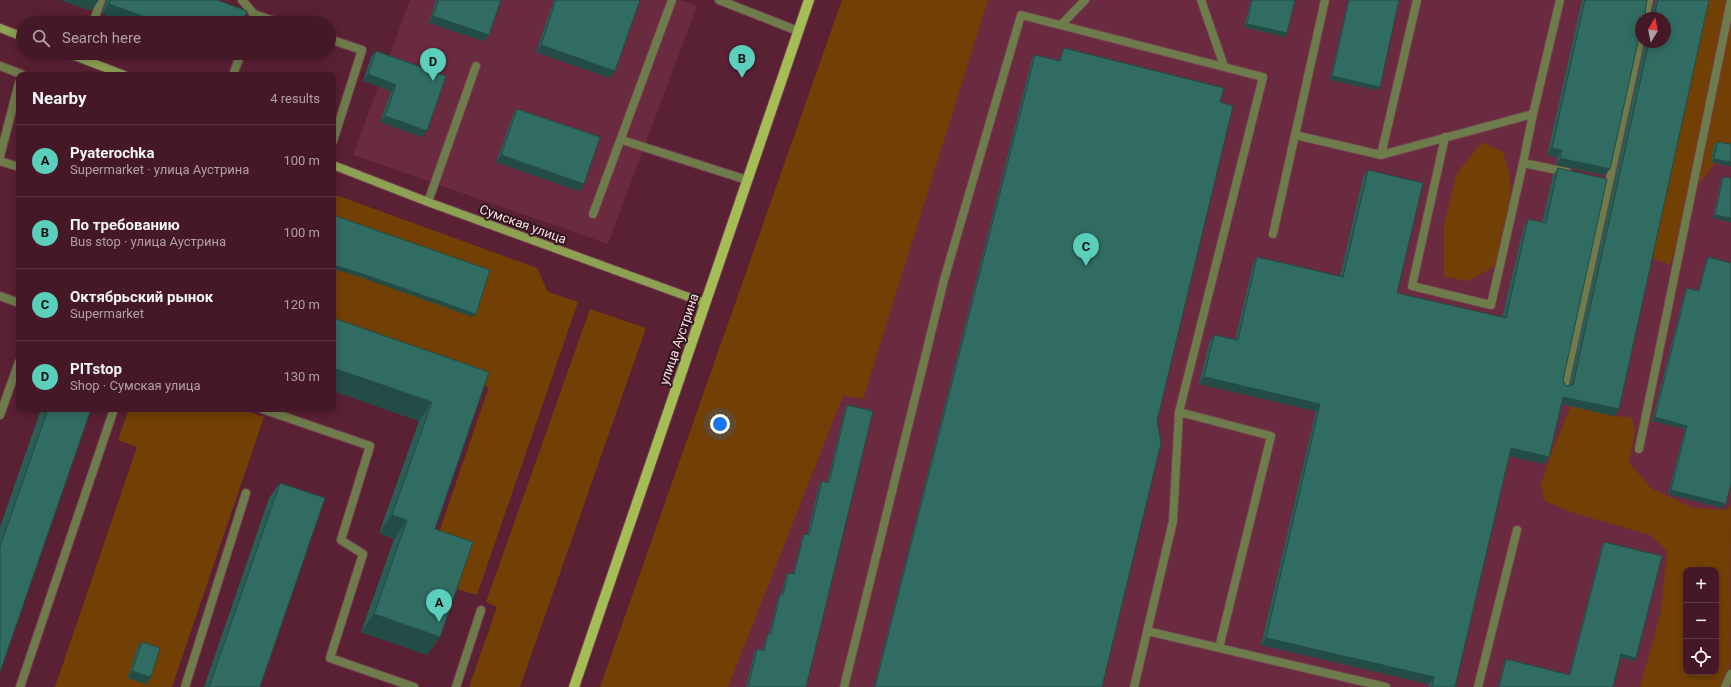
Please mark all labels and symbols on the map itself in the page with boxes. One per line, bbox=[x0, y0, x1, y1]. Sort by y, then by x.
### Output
north arrow bbox=[1635, 12, 1671, 48]
pin: B bbox=[729, 45, 755, 78]
pin: D bbox=[420, 48, 446, 81]
street label: Сумская улица bbox=[478, 201, 568, 247]
pin: C bbox=[1073, 233, 1099, 266]
street label: улица Аустрина bbox=[656, 291, 702, 387]
your location bbox=[710, 414, 730, 434]
pin: A bbox=[426, 589, 452, 622]

